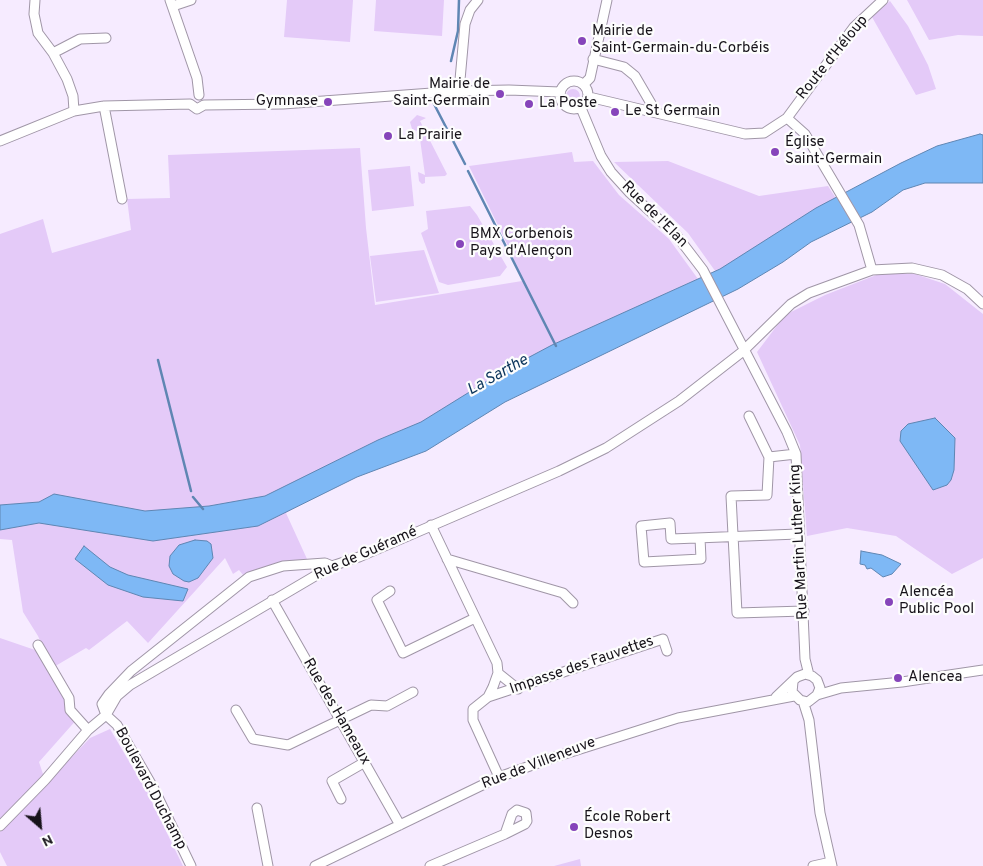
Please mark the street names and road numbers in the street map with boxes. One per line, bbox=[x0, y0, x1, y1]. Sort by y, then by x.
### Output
street label: Route d'Héloup bbox=[794, 12, 872, 104]
street label: Rue de l'Elan bbox=[617, 178, 691, 252]
street label: Rue Martin Luther King bbox=[787, 464, 813, 620]
street label: Rue de Guéramé bbox=[312, 523, 420, 585]
street label: Impasse des Fauvettes bbox=[508, 633, 656, 699]
street label: Rue des Hameaux bbox=[298, 656, 374, 768]
street label: Boulevard Duchamp bbox=[110, 725, 190, 853]
street label: Rue de Villeneuve bbox=[480, 734, 598, 794]

